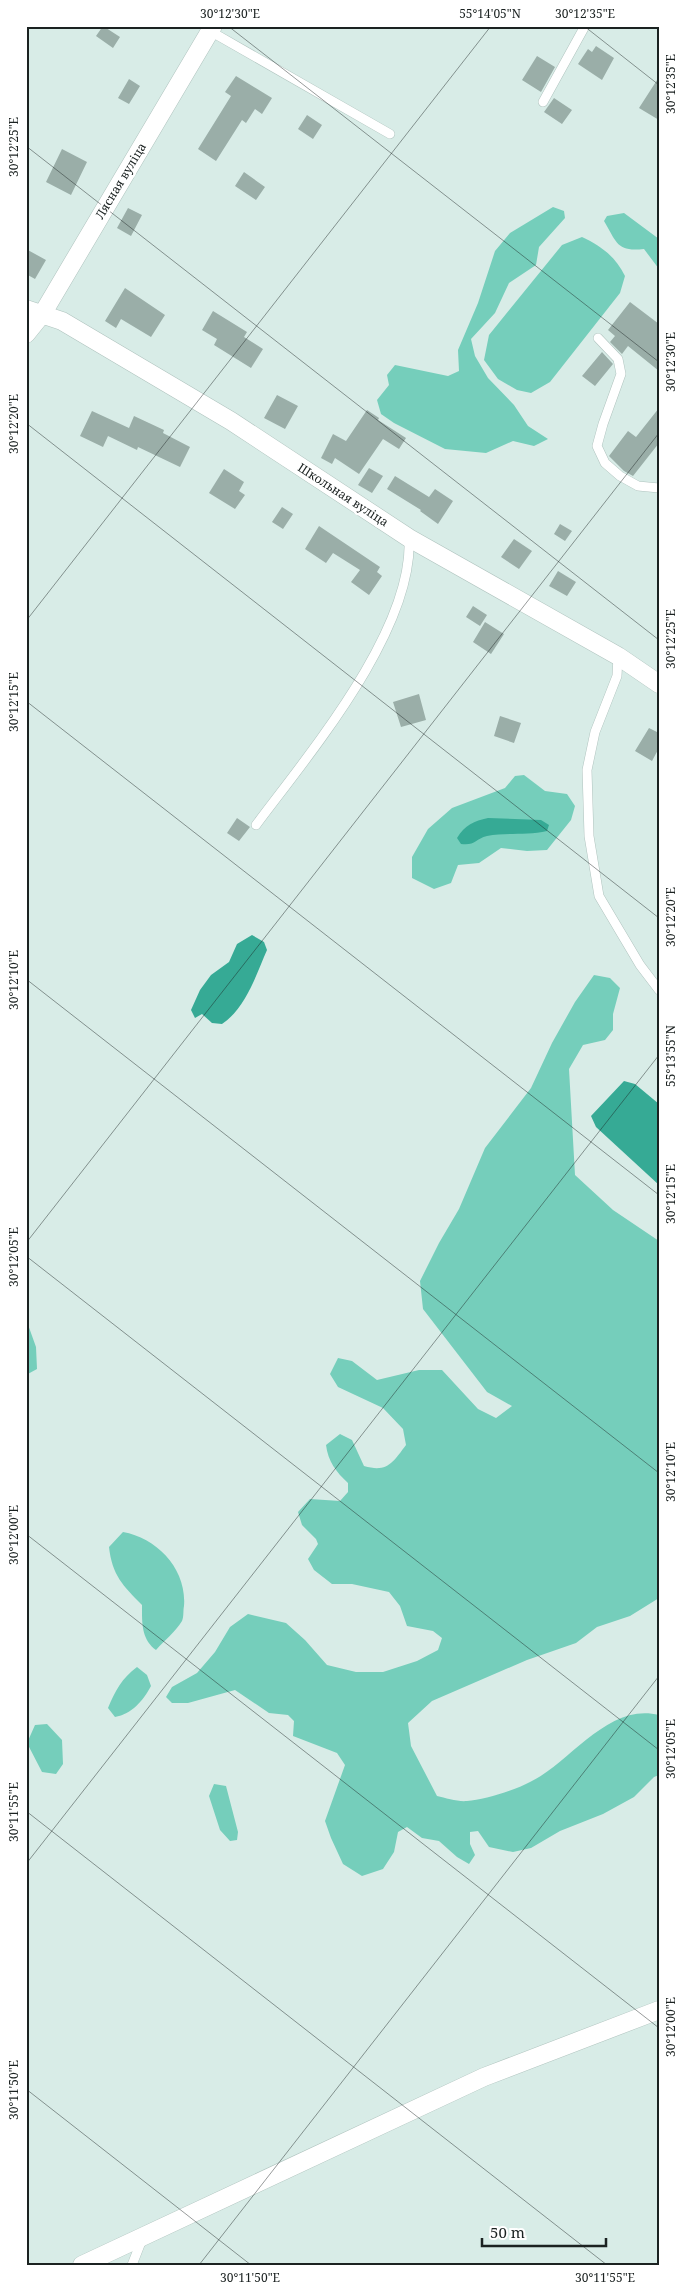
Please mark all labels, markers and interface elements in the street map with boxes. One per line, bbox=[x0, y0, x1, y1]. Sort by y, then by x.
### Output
text: 30°12'30"E bbox=[200, 5, 260, 22]
text: 55°14'05"N bbox=[459, 5, 521, 22]
text: 30°12'35"E bbox=[555, 5, 615, 22]
text: 30°12'35"E bbox=[662, 54, 679, 114]
text: 30°12'25"E bbox=[5, 117, 22, 177]
street label: Лясная вуліца bbox=[91, 139, 150, 222]
text: 30°12'30"E bbox=[662, 332, 679, 392]
text: 30°12'20"E bbox=[5, 394, 22, 454]
street label: Школьная вуліца bbox=[294, 459, 392, 530]
text: 30°12'25"E bbox=[662, 609, 679, 669]
text: 30°12'15"E bbox=[5, 672, 22, 732]
text: 30°12'20"E bbox=[662, 887, 679, 947]
text: 30°12'10"E bbox=[5, 950, 22, 1010]
text: 55°13'55"N bbox=[662, 1025, 679, 1087]
text: 30°12'15"E bbox=[662, 1164, 679, 1224]
text: 30°12'05"E bbox=[5, 1227, 22, 1287]
text: 30°12'10"E bbox=[662, 1442, 679, 1502]
text: 30°12'00"E bbox=[5, 1505, 22, 1565]
text: 30°12'05"E bbox=[662, 1719, 679, 1779]
text: 30°11'55"E bbox=[5, 1782, 22, 1842]
text: 30°12'00"E bbox=[662, 1997, 679, 2057]
text: 30°11'50"E bbox=[5, 2060, 22, 2120]
scale bar bbox=[482, 2216, 606, 2248]
text: 50 m bbox=[490, 2222, 525, 2242]
text: 30°11'50"E bbox=[220, 2269, 280, 2286]
text: 30°11'55"E bbox=[575, 2269, 635, 2286]

